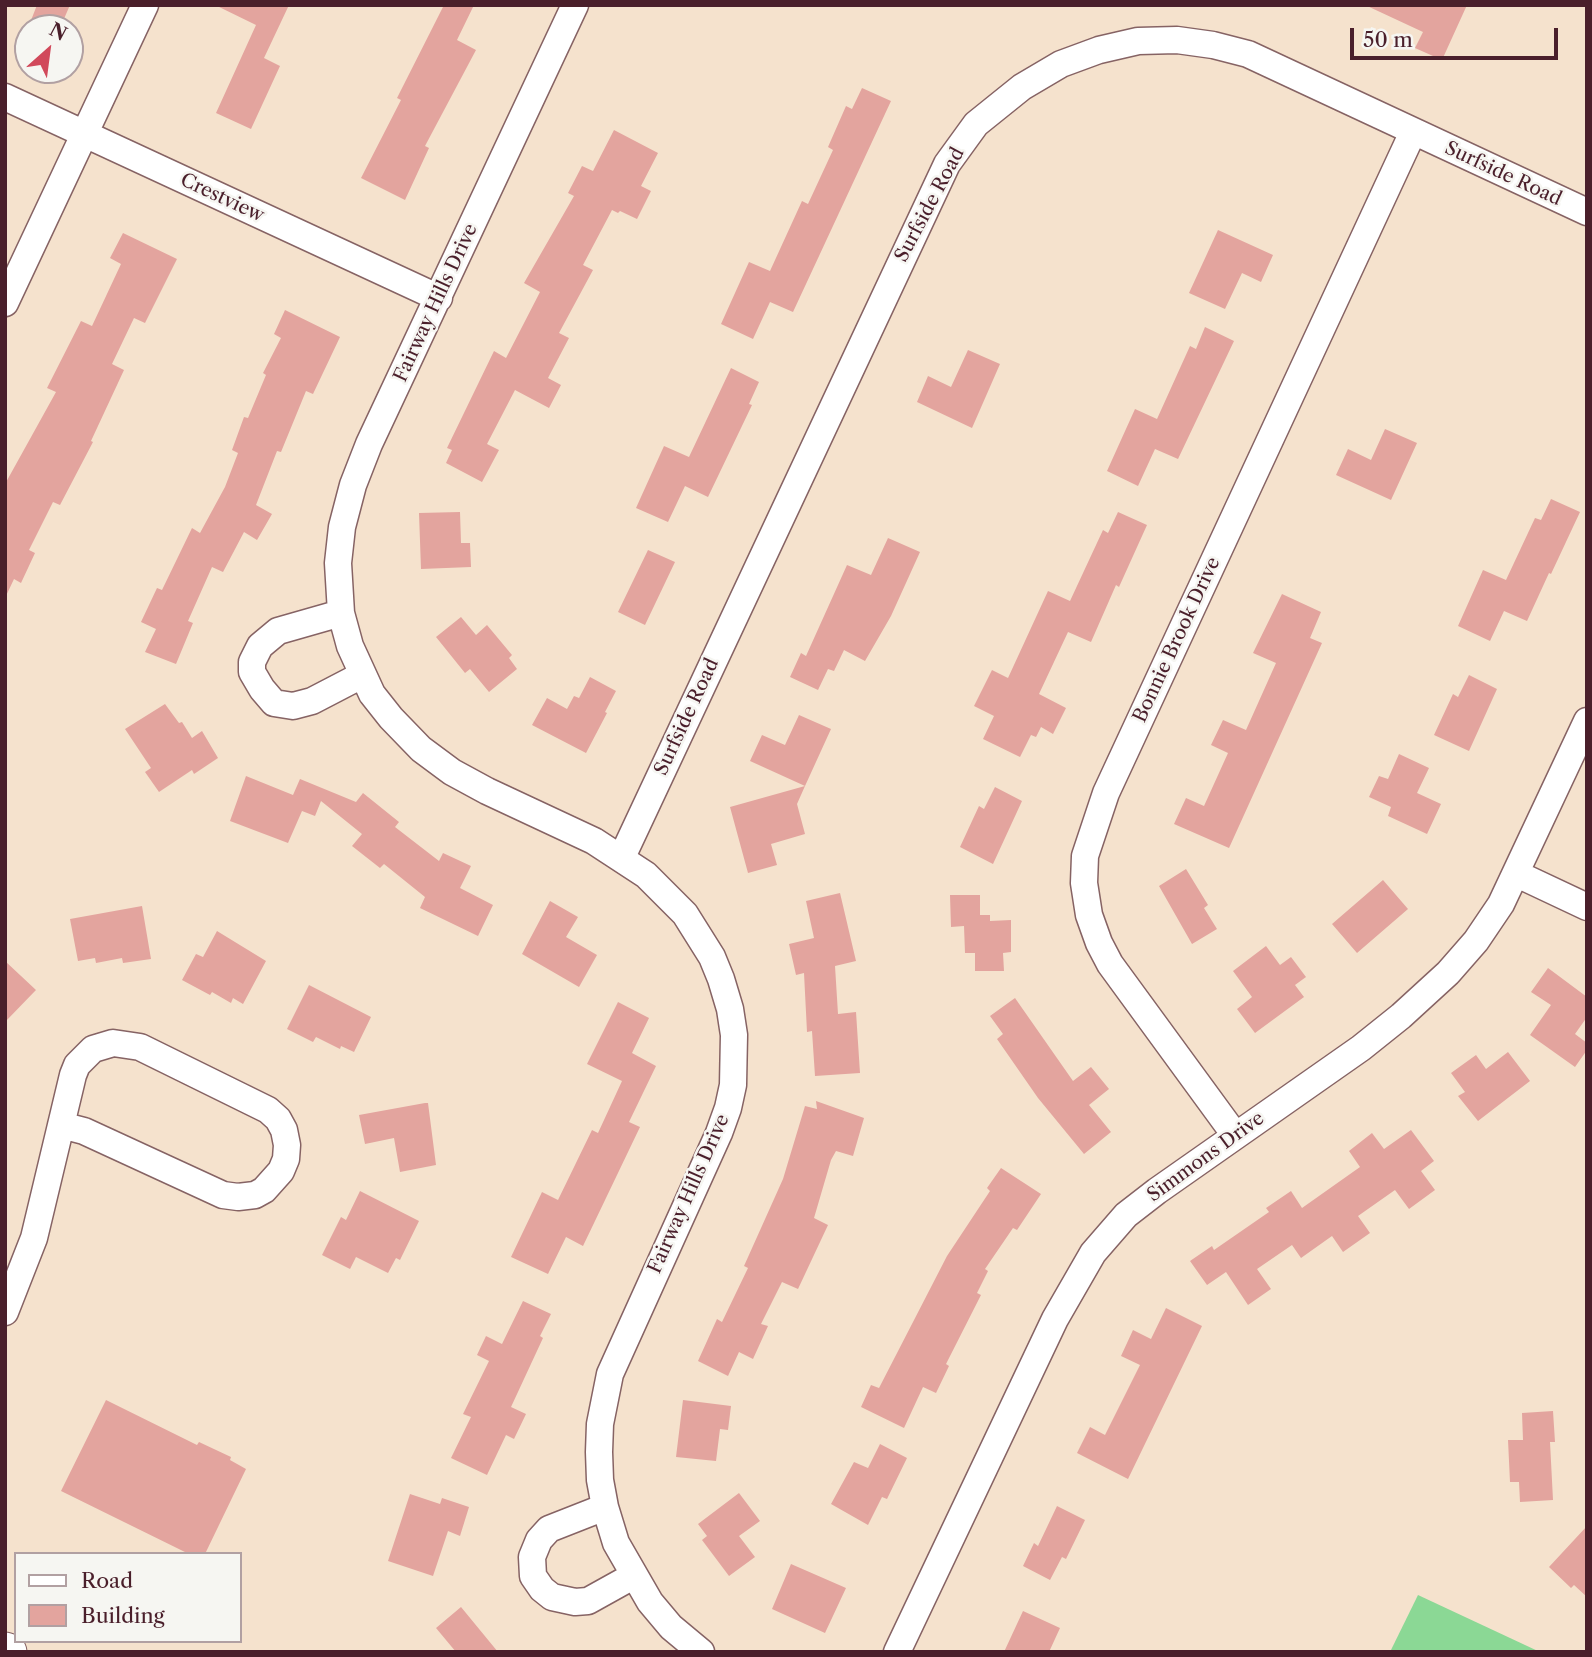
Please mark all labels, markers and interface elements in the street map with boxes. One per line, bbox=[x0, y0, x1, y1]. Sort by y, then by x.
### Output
north arrow bbox=[14, 14, 84, 84]
scale bar bbox=[1354, 14, 1562, 58]
text: N bbox=[45, 18, 71, 46]
text: 50 m bbox=[1363, 27, 1413, 52]
street label: Surfside Road bbox=[1441, 137, 1565, 211]
street label: Surfside Road bbox=[890, 144, 970, 266]
street label: Crestview bbox=[176, 169, 268, 227]
street label: Fairway Hills Drive bbox=[389, 220, 483, 386]
street label: Bonnie Brook Drive bbox=[1129, 554, 1225, 726]
street label: Surfside Road bbox=[650, 655, 724, 779]
street label: Simmons Drive bbox=[1143, 1107, 1269, 1207]
street label: Fairway Hills Drive bbox=[644, 1111, 734, 1277]
legend bbox=[14, 1552, 242, 1643]
text: Road bbox=[81, 1568, 133, 1593]
text: Building bbox=[81, 1603, 165, 1628]

